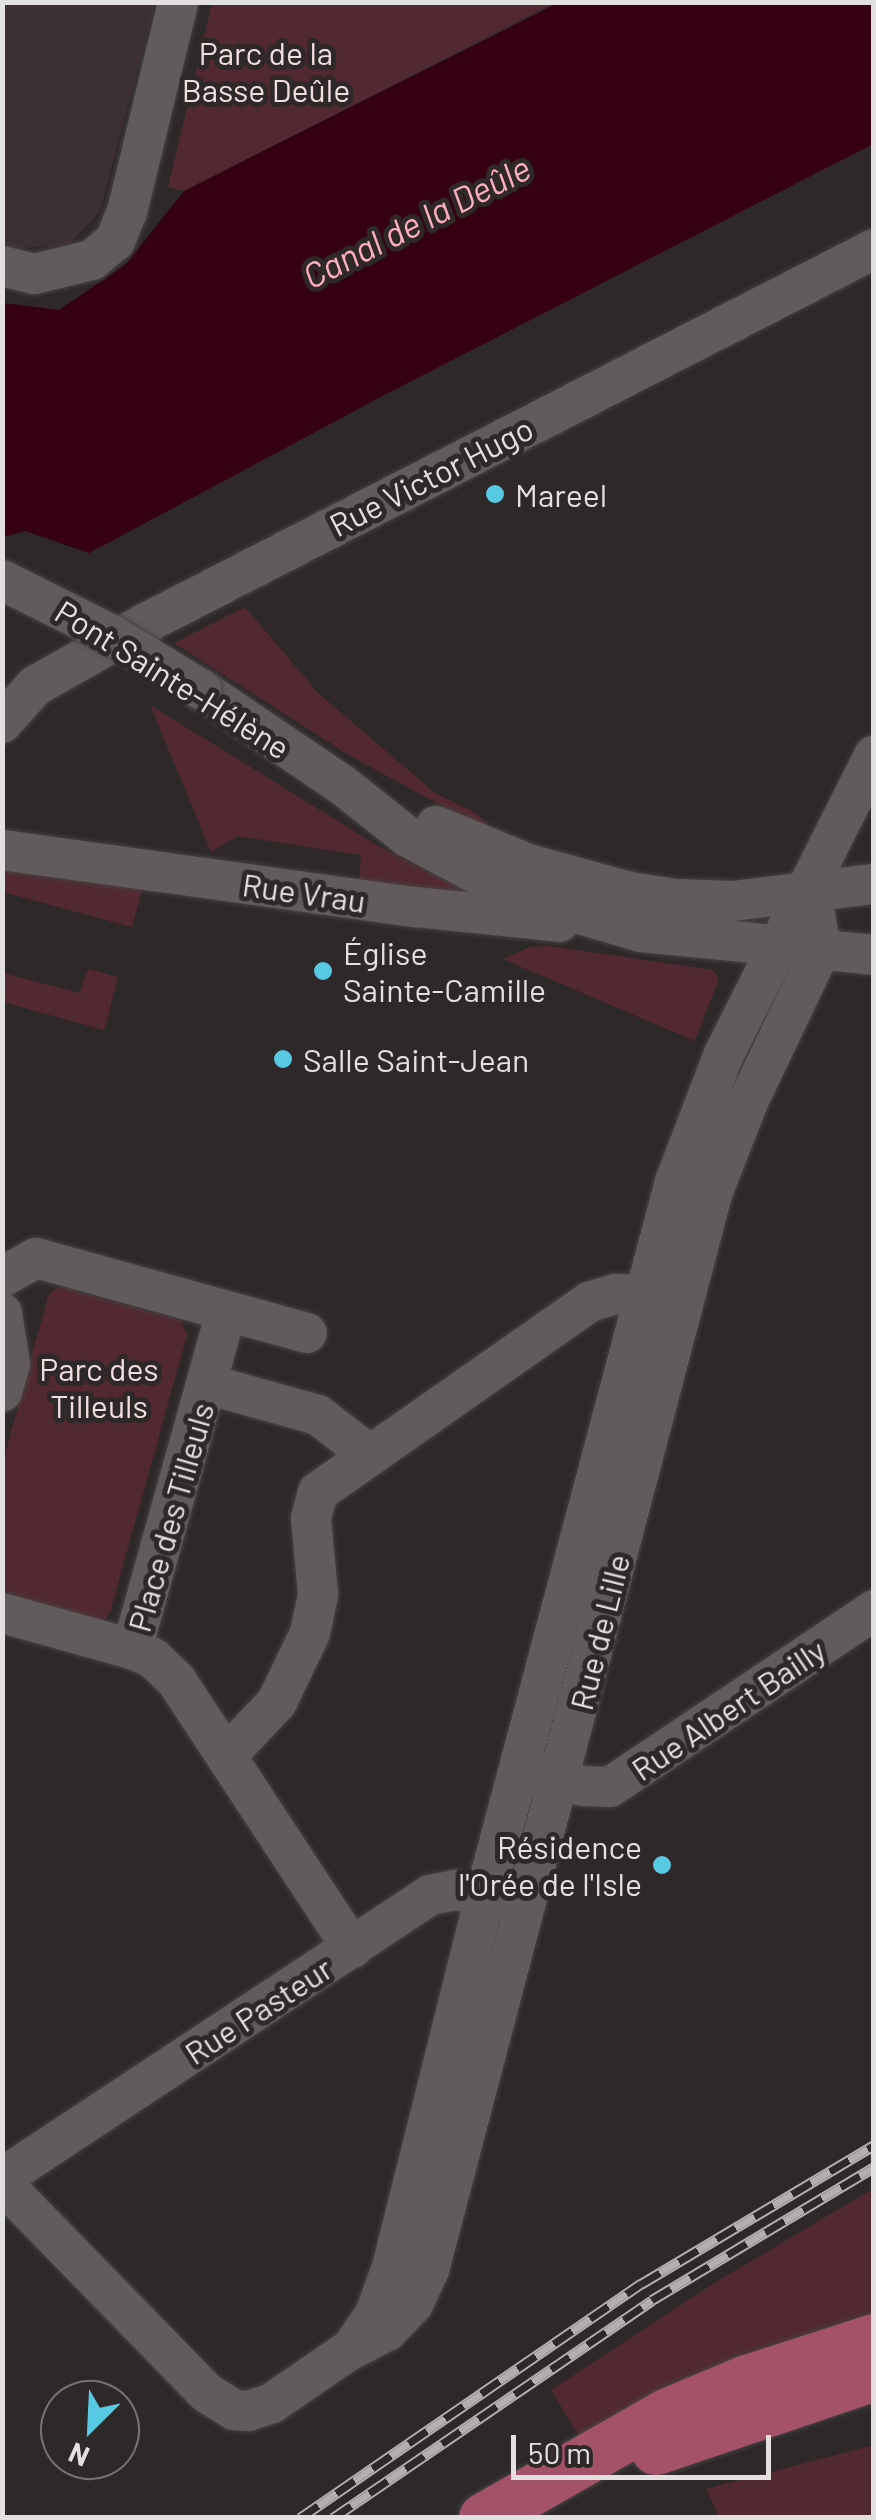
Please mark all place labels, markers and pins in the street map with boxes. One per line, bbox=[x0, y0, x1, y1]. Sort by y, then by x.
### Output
place label: Mareel bbox=[515, 475, 607, 513]
marker: Mareel bbox=[484, 483, 506, 505]
place label: Église Sainte-Camille bbox=[343, 934, 546, 1009]
marker: Église Sainte-Camille bbox=[312, 960, 334, 982]
place label: Salle Saint-Jean bbox=[303, 1040, 529, 1078]
marker: Salle Saint-Jean bbox=[272, 1048, 294, 1070]
place label: Résidence l'Orée de l'Isle bbox=[458, 1828, 642, 1903]
marker: Résidence l'Orée de l'Isle bbox=[651, 1854, 673, 1876]

